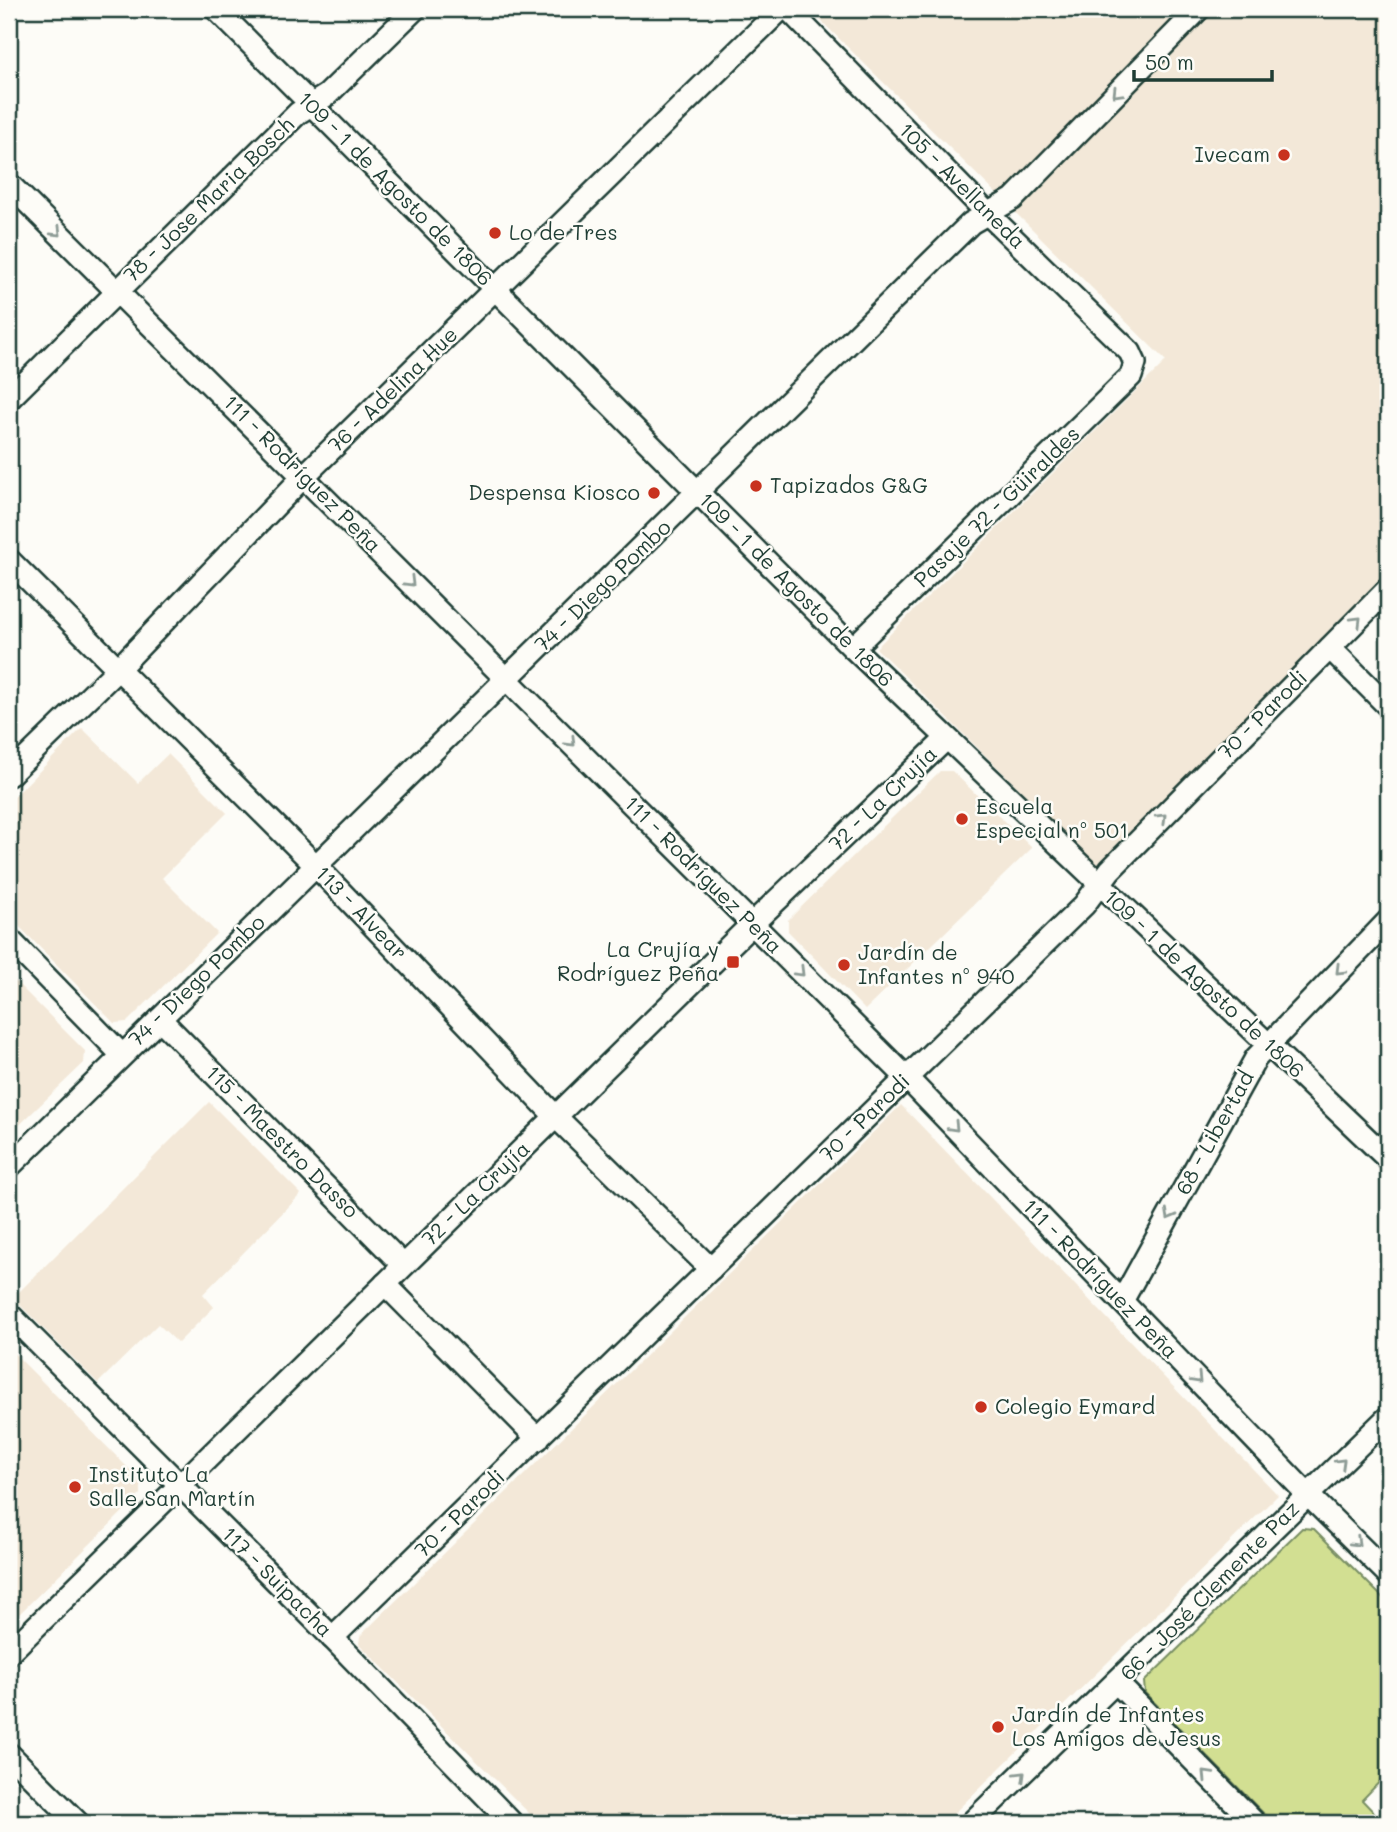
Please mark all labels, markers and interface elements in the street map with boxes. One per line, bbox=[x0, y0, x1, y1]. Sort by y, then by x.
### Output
scale bar bbox=[1134, 38, 1273, 82]
text: 50 m bbox=[1145, 48, 1194, 75]
one-way arrow bbox=[1112, 84, 1125, 97]
street label: 109 - 1 de Agosto de 1806 bbox=[293, 85, 499, 291]
street label: 78 - Jose Maria Bosch bbox=[117, 110, 299, 288]
street label: 105 - Avellaneda bbox=[894, 116, 1032, 254]
place label: Ivecam bbox=[1195, 140, 1270, 167]
marker: Ivecam bbox=[1276, 147, 1292, 163]
place label: Lo de Tres bbox=[509, 218, 618, 245]
one-way arrow bbox=[49, 223, 62, 236]
marker: Lo de Tres bbox=[487, 225, 503, 241]
street label: 76 - Adelina Hue bbox=[321, 320, 463, 458]
street label: 111 - Rodríguez Peña bbox=[218, 388, 388, 558]
street label: Pasaje 72 - Güiraldes bbox=[907, 420, 1085, 592]
place label: Tapizados G&G bbox=[770, 471, 928, 498]
place label: Despensa Kiosco bbox=[468, 478, 640, 505]
marker: Tapizados G&G bbox=[748, 478, 764, 494]
marker: Despensa Kiosco bbox=[646, 485, 662, 501]
street label: 109 - 1 de Agosto de 1806 bbox=[694, 486, 900, 692]
street label: 74 - Diego Pombo bbox=[528, 513, 676, 657]
one-way arrow bbox=[402, 573, 415, 586]
one-way arrow bbox=[1348, 617, 1361, 630]
street label: 70 - Parodi bbox=[1212, 664, 1312, 764]
one-way arrow bbox=[563, 734, 576, 747]
street label: 72 - La Crujía bbox=[822, 739, 942, 856]
street label: 111 - Rodríguez Peña bbox=[619, 789, 789, 959]
place label: Escuela Especial nº 501 bbox=[976, 792, 1128, 843]
marker: Escuela Especial nº 501 bbox=[954, 811, 970, 827]
one-way arrow bbox=[1153, 813, 1166, 826]
street label: 113 - Alvear bbox=[310, 859, 414, 965]
street label: 109 - 1 de Agosto de 1806 bbox=[1099, 883, 1311, 1083]
street label: 74 - Diego Pombo bbox=[122, 908, 270, 1052]
place label: La Crujía y Rodríguez Peña bbox=[557, 935, 719, 986]
place label: Jardín de Infantes nº 940 bbox=[858, 938, 1014, 989]
marker: La Crujía y Rodríguez Peña bbox=[725, 954, 741, 970]
marker: Jardín de Infantes nº 940 bbox=[836, 957, 852, 973]
one-way arrow bbox=[1336, 962, 1349, 975]
one-way arrow bbox=[792, 964, 805, 977]
street label: 115 - Maestro Dasso bbox=[201, 1059, 365, 1223]
street label: 68 - Libertad bbox=[1168, 1066, 1259, 1199]
street label: 70 - Parodi bbox=[813, 1067, 915, 1167]
one-way arrow bbox=[946, 1119, 959, 1132]
street label: 72 - La Crujía bbox=[415, 1134, 535, 1251]
street label: 111 - Rodríguez Peña bbox=[1018, 1192, 1185, 1364]
one-way arrow bbox=[1165, 1208, 1178, 1220]
one-way arrow bbox=[1189, 1371, 1201, 1384]
place label: Colegio Eymard bbox=[995, 1392, 1155, 1419]
marker: Colegio Eymard bbox=[973, 1399, 989, 1415]
one-way arrow bbox=[1333, 1458, 1346, 1471]
place label: Instituto La Salle San Martín bbox=[89, 1460, 255, 1511]
street label: 70 - Parodi bbox=[408, 1463, 510, 1563]
marker: Instituto La Salle San Martín bbox=[67, 1479, 83, 1495]
street label: 66 - José Clemente Paz bbox=[1114, 1495, 1304, 1685]
street label: 117 - Suipacha bbox=[217, 1520, 339, 1642]
one-way arrow bbox=[1348, 1534, 1361, 1547]
place label: Jardín de Infantes Los Amigos de Jesus bbox=[1012, 1700, 1221, 1751]
marker: Jardín de Infantes Los Amigos de Jesus bbox=[990, 1719, 1006, 1735]
one-way arrow bbox=[1203, 1770, 1216, 1783]
one-way arrow bbox=[1012, 1771, 1025, 1784]

